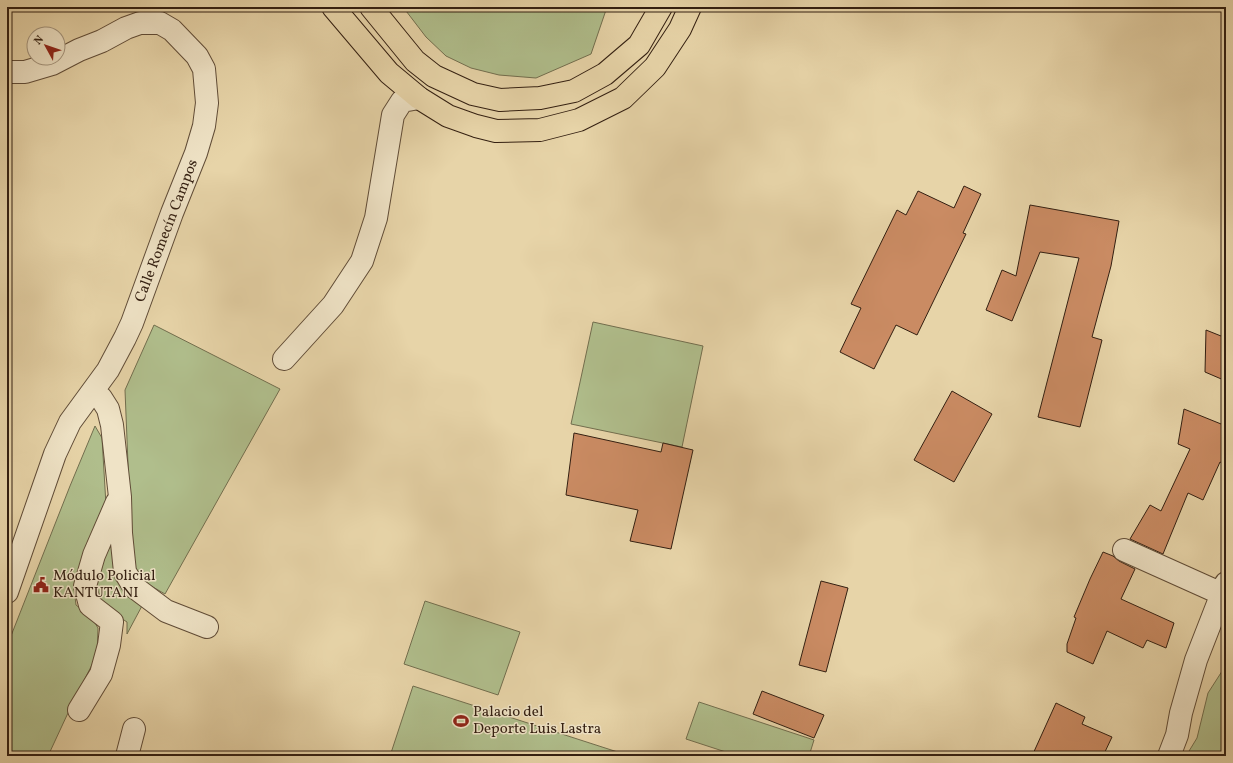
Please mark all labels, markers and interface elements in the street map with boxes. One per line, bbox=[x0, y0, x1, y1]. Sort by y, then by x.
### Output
north arrow bbox=[26, 26, 66, 66]
text: N bbox=[31, 33, 48, 48]
street label: Calle Romecín Campos bbox=[130, 157, 204, 305]
place label: Módulo Policial KANTUTANI bbox=[53, 566, 155, 604]
public building icon: Módulo Policial KANTUTANI bbox=[32, 576, 50, 594]
place label: Palacio del Deporte Luis Lastra bbox=[473, 702, 601, 740]
sports icon: Palacio del Deporte Luis Lastra bbox=[452, 712, 470, 730]

